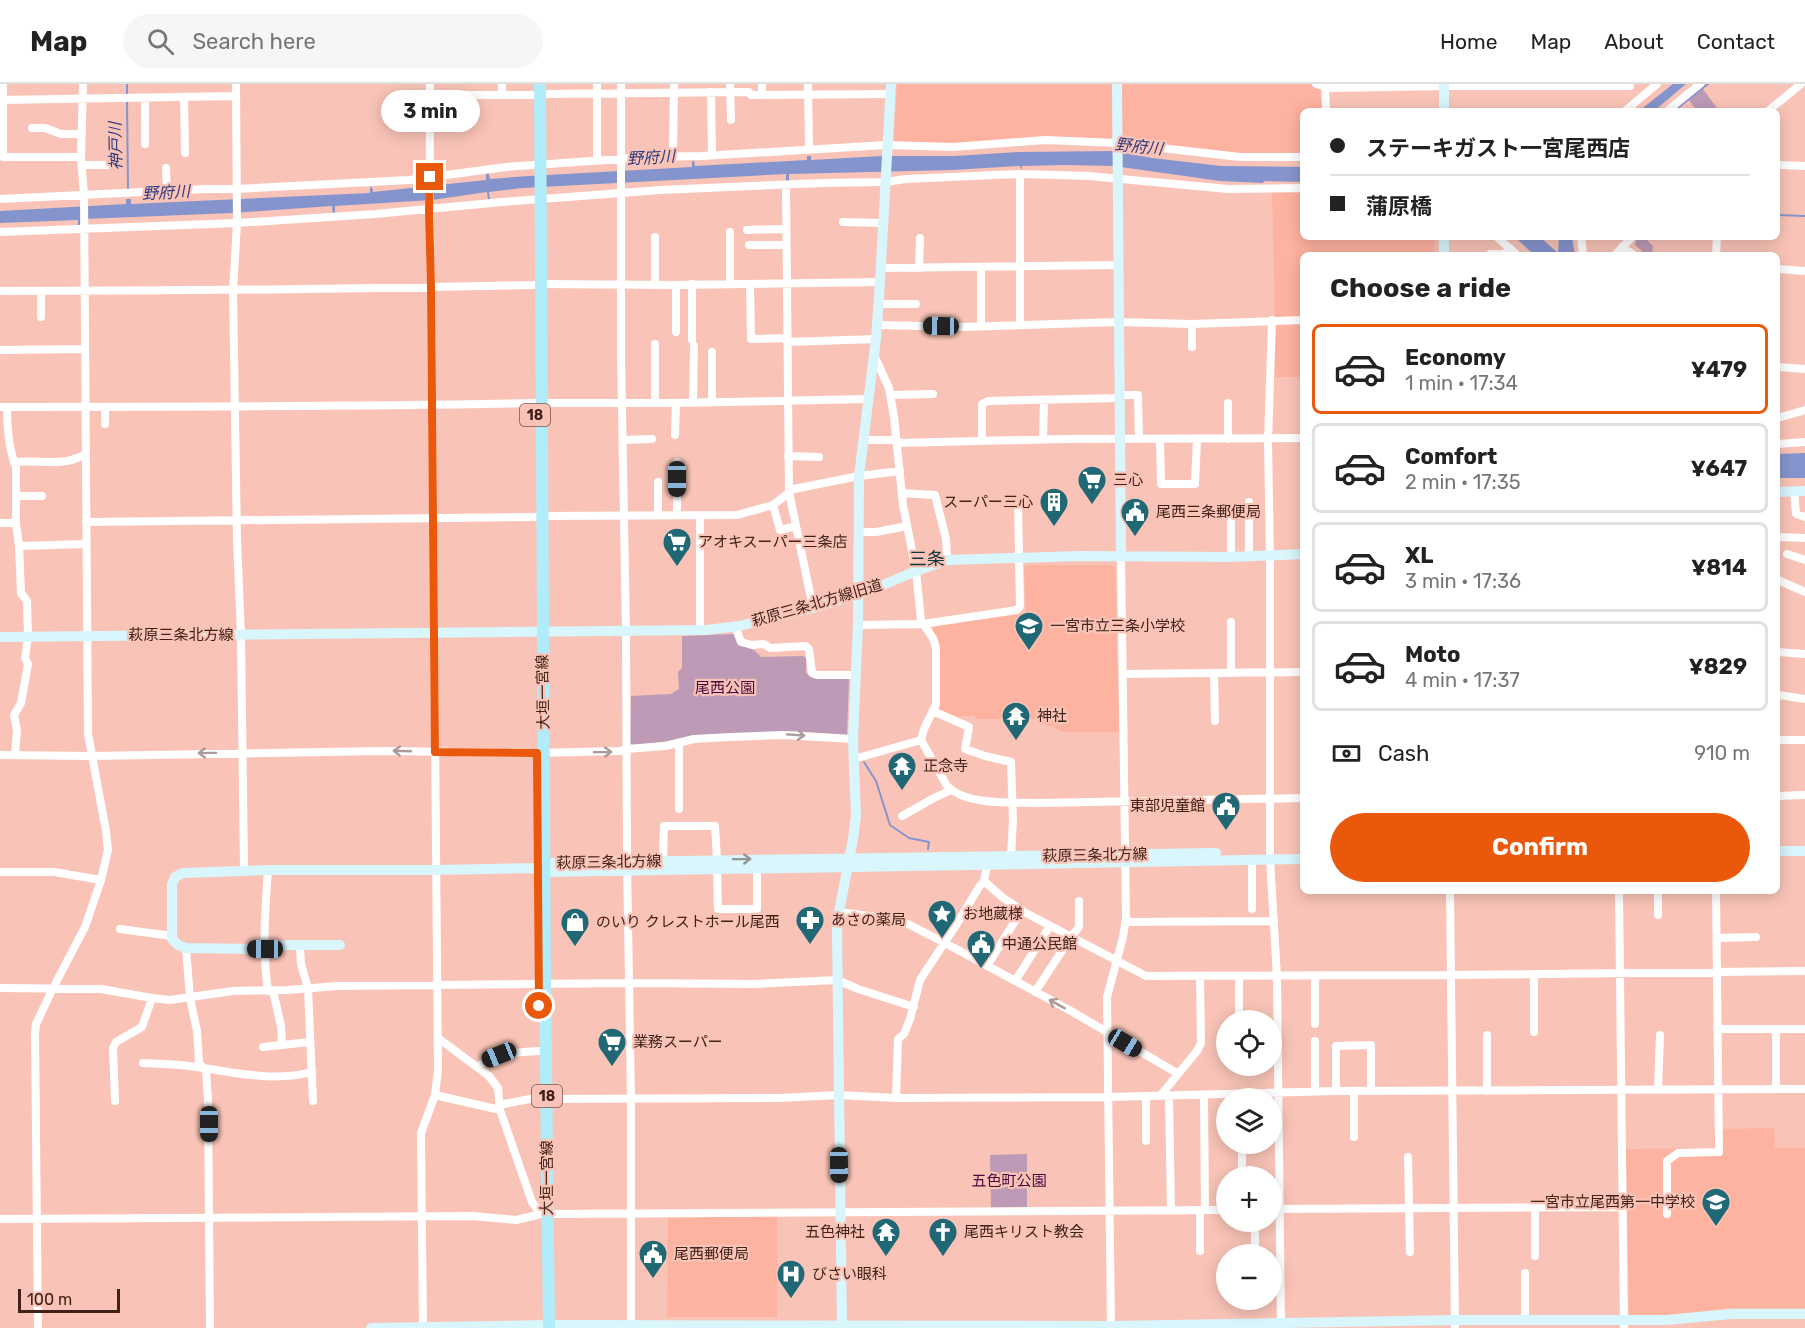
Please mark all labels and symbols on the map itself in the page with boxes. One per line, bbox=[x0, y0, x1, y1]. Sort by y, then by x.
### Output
callout: 3 min bbox=[380, 90, 480, 132]
water label: 神戸川 bbox=[106, 120, 125, 170]
water label: 野府川 bbox=[1114, 135, 1166, 159]
water label: 野府川 bbox=[627, 147, 677, 168]
route end bbox=[416, 163, 443, 190]
water label: 野府川 bbox=[142, 182, 192, 203]
car bbox=[923, 317, 959, 335]
road number: 18 bbox=[520, 404, 550, 426]
car bbox=[668, 461, 686, 497]
supermarket icon: 三心 bbox=[1076, 464, 1108, 506]
place label: 三心 bbox=[1113, 471, 1143, 489]
building icon: スーパー三心 bbox=[1038, 486, 1070, 528]
place label: スーパー三心 bbox=[943, 493, 1033, 511]
public building icon: 尾西三条郵便局 bbox=[1119, 496, 1151, 538]
place label: 尾西三条郵便局 bbox=[1156, 503, 1261, 521]
supermarket icon: アオキスーパー三条店 bbox=[661, 526, 693, 568]
place label: アオキスーパー三条店 bbox=[698, 533, 847, 551]
district label: 三条 bbox=[909, 548, 945, 570]
street label: 萩原三条北方線旧道 bbox=[750, 576, 884, 630]
school or university icon: 一宮市立三条小学校 bbox=[1013, 610, 1045, 652]
place label: 一宮市立三条小学校 bbox=[1050, 617, 1185, 635]
street label: 萩原三条北方線 bbox=[128, 626, 234, 644]
street label: 大垣一宮線 bbox=[533, 654, 553, 730]
park label: 尾西公園 bbox=[695, 679, 755, 697]
temple icon: 神社 bbox=[1000, 700, 1032, 742]
place label: 神社 bbox=[1037, 707, 1067, 725]
one-way arrow bbox=[785, 730, 805, 741]
one-way arrow bbox=[392, 745, 412, 757]
one-way arrow bbox=[592, 746, 612, 757]
one-way arrow bbox=[197, 748, 217, 759]
temple icon: 正念寺 bbox=[886, 750, 918, 792]
place label: 正念寺 bbox=[923, 757, 968, 775]
public building icon: 東部児童館 bbox=[1210, 790, 1242, 832]
place label: 東部児童館 bbox=[1130, 797, 1205, 815]
street label: 萩原三条北方線 bbox=[1042, 845, 1148, 865]
street label: 萩原三条北方線 bbox=[556, 852, 662, 872]
one-way arrow bbox=[731, 853, 751, 865]
place icon: お地蔵様 bbox=[926, 898, 958, 940]
pharmacy icon: あさの薬局 bbox=[794, 904, 826, 946]
place label: お地蔵様 bbox=[963, 905, 1023, 923]
shop icon: のいり クレストホール尾西 bbox=[559, 906, 591, 948]
place label: あさの薬局 bbox=[831, 911, 906, 929]
place label: のいり クレストホール尾西 bbox=[596, 913, 780, 931]
public building icon: 中通公民館 bbox=[965, 928, 997, 970]
place label: 中通公民館 bbox=[1002, 935, 1077, 953]
car bbox=[247, 940, 283, 958]
route start bbox=[525, 992, 552, 1019]
one-way arrow bbox=[1049, 998, 1066, 1010]
supermarket icon: 業務スーパー bbox=[596, 1026, 628, 1068]
car bbox=[1105, 1026, 1145, 1060]
place label: 業務スーパー bbox=[633, 1033, 723, 1051]
car bbox=[479, 1040, 519, 1070]
road number: 18 bbox=[532, 1085, 562, 1107]
car bbox=[200, 1106, 218, 1142]
street label: 大垣一宮線 bbox=[538, 1140, 556, 1216]
car bbox=[830, 1147, 848, 1183]
park label: 五色町公園 bbox=[971, 1172, 1047, 1190]
school or university icon: 一宮市立尾西第一中学校 bbox=[1700, 1186, 1732, 1228]
place label: 一宮市立尾西第一中学校 bbox=[1530, 1193, 1695, 1211]
temple icon: 五色神社 bbox=[870, 1216, 902, 1258]
church icon: 尾西キリスト教会 bbox=[927, 1216, 959, 1258]
place label: 五色神社 bbox=[805, 1223, 865, 1241]
place label: 尾西キリスト教会 bbox=[964, 1223, 1084, 1241]
public building icon: 尾西郵便局 bbox=[637, 1238, 669, 1280]
place label: 尾西郵便局 bbox=[674, 1245, 749, 1263]
hospital icon: びさい眼科 bbox=[775, 1258, 807, 1300]
place label: びさい眼科 bbox=[812, 1265, 887, 1283]
scale bar bbox=[18, 1286, 120, 1314]

